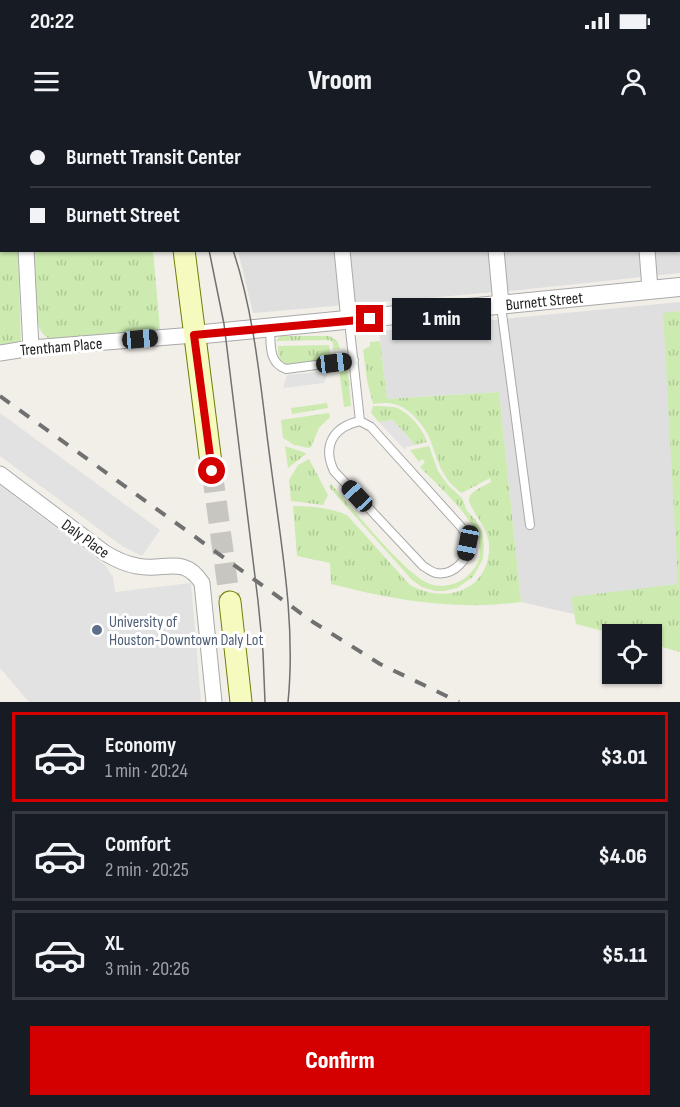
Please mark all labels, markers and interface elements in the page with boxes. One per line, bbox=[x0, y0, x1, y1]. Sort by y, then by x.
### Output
text: 20:22 bbox=[30, 8, 74, 35]
icon: menu bbox=[30, 65, 63, 98]
text: Vroom bbox=[308, 65, 372, 97]
icon: person bbox=[617, 65, 650, 98]
text: Burnett Transit Center bbox=[66, 144, 241, 171]
text: Burnett Street bbox=[66, 202, 180, 229]
street label: Burnett Street bbox=[505, 289, 584, 315]
callout: 1 min bbox=[391, 298, 490, 340]
route end bbox=[356, 305, 383, 332]
text: 1 min bbox=[422, 307, 461, 331]
car bbox=[121, 328, 159, 350]
street label: Trentham Place bbox=[19, 334, 103, 361]
car bbox=[315, 352, 353, 374]
route start bbox=[198, 457, 225, 484]
car bbox=[338, 477, 376, 515]
street label: Daly Place bbox=[58, 516, 113, 563]
car bbox=[456, 524, 480, 562]
place label: University of Houston-Downtown Daly Lot bbox=[109, 613, 263, 650]
marker: University of Houston-Downtown Daly Lot bbox=[90, 623, 104, 637]
map controls bbox=[602, 624, 662, 684]
button: locate bbox=[602, 624, 662, 684]
icon: car bbox=[33, 730, 87, 784]
text: Economy bbox=[105, 732, 176, 759]
text: $3.01 bbox=[601, 744, 647, 771]
text: 1 min · 20:24 bbox=[105, 759, 188, 783]
icon: car bbox=[33, 829, 87, 883]
text: Comfort bbox=[105, 831, 171, 858]
text: $4.06 bbox=[598, 843, 647, 870]
text: 2 min · 20:25 bbox=[105, 858, 189, 882]
icon: car bbox=[33, 928, 87, 982]
text: XL bbox=[105, 930, 124, 957]
text: $5.11 bbox=[602, 942, 647, 969]
text: 3 min · 20:26 bbox=[105, 957, 190, 981]
button: Confirm bbox=[30, 1026, 650, 1095]

